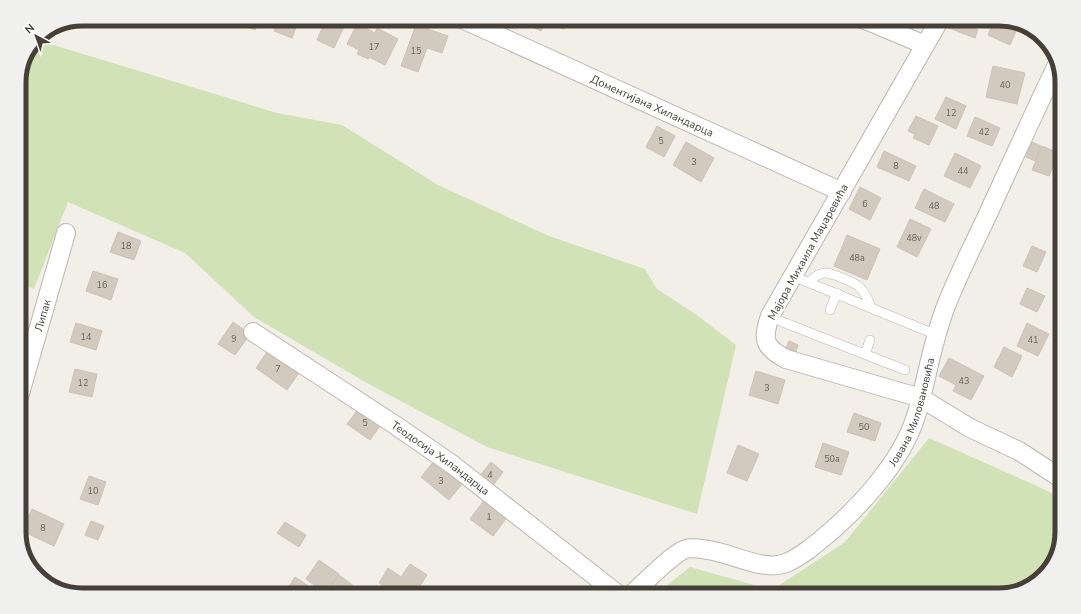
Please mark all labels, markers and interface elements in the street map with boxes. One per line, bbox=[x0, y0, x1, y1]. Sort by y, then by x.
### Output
north arrow bbox=[16, 16, 56, 56]
text: N bbox=[22, 20, 38, 37]
house number: 17 bbox=[369, 41, 379, 53]
house number: 15 bbox=[411, 45, 421, 57]
street label: Доментијана Хиландарца bbox=[588, 71, 716, 140]
house number: 40 bbox=[1000, 79, 1010, 91]
house number: 12 bbox=[946, 107, 956, 119]
house number: 42 bbox=[979, 126, 989, 138]
house number: 5 bbox=[658, 135, 664, 147]
house number: 3 bbox=[691, 156, 697, 168]
house number: 8 bbox=[893, 160, 899, 172]
house number: 44 bbox=[958, 165, 969, 177]
street label: Мајора Михаила Маџаревића bbox=[764, 181, 852, 323]
house number: 6 bbox=[862, 198, 868, 210]
house number: 48 bbox=[929, 200, 939, 212]
house number: 48v bbox=[906, 232, 922, 244]
house number: 18 bbox=[121, 240, 131, 252]
house number: 48a bbox=[849, 252, 865, 264]
house number: 16 bbox=[97, 279, 107, 291]
street label: Липак bbox=[31, 297, 54, 333]
house number: 14 bbox=[81, 331, 92, 343]
house number: 9 bbox=[231, 333, 237, 345]
house number: 41 bbox=[1028, 334, 1038, 346]
street label: Јована Миловановића bbox=[884, 356, 938, 470]
house number: 7 bbox=[275, 363, 281, 375]
house number: 43 bbox=[959, 375, 969, 387]
house number: 12 bbox=[78, 377, 88, 389]
house number: 3 bbox=[764, 382, 770, 394]
house number: 5 bbox=[362, 417, 368, 429]
street label: Теодосија Хиландарца bbox=[389, 417, 493, 498]
house number: 50 bbox=[859, 421, 869, 433]
house number: 50a bbox=[824, 453, 840, 465]
house number: 4 bbox=[487, 469, 493, 481]
house number: 3 bbox=[438, 475, 444, 487]
house number: 10 bbox=[88, 485, 98, 497]
house number: 1 bbox=[486, 511, 492, 523]
house number: 8 bbox=[40, 522, 46, 534]

